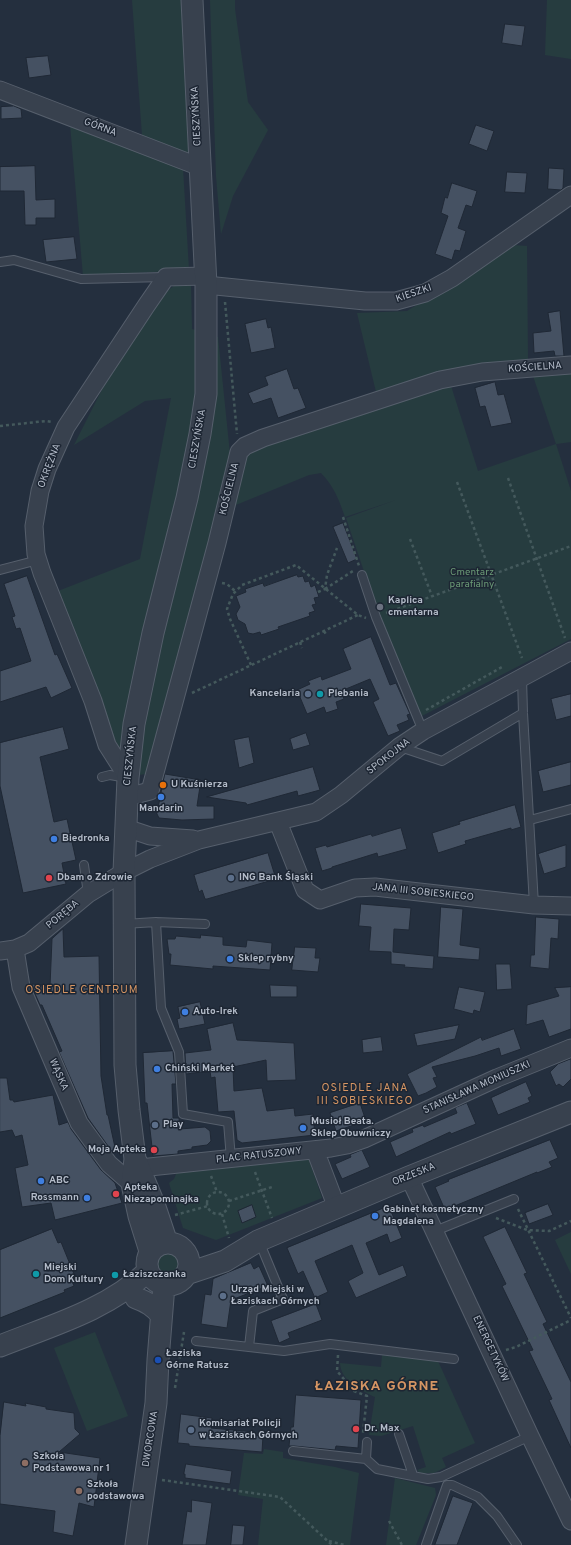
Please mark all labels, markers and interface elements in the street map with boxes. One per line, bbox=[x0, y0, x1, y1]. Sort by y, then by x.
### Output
street label: CIESZYŃSKA bbox=[189, 86, 205, 146]
street label: GÓRNA bbox=[82, 116, 118, 140]
street label: KIESZKI bbox=[395, 282, 433, 306]
street label: KOŚCIELNA bbox=[508, 360, 562, 376]
street label: CIESZYŃSKA bbox=[187, 408, 209, 470]
street label: OKRĘŻNA bbox=[36, 442, 64, 490]
street label: KOŚCIELNA bbox=[218, 461, 242, 517]
park label: Cmentarz parafialny bbox=[450, 567, 494, 590]
place label: Kaplica cmentarna bbox=[388, 595, 439, 618]
marker: Kaplica cmentarna bbox=[375, 602, 385, 612]
place label: Kancelaria bbox=[250, 688, 300, 700]
place label: Plebania bbox=[328, 688, 369, 700]
marker: Kancelaria bbox=[303, 689, 313, 699]
marker: Plebania bbox=[315, 689, 325, 699]
street label: CIESZYŃSKA bbox=[122, 726, 140, 786]
street label: SPOKOJNA bbox=[365, 736, 413, 778]
place label: U Kuśnierza bbox=[171, 779, 228, 791]
marker: U Kuśnierza bbox=[158, 780, 168, 790]
marker: Mandarin bbox=[156, 792, 166, 802]
place label: Mandarin bbox=[139, 803, 183, 815]
place label: Biedronka bbox=[62, 833, 110, 845]
marker: Biedronka bbox=[49, 834, 59, 844]
place label: Dbam o Zdrowie bbox=[57, 872, 132, 884]
place label: ING Bank Śląski bbox=[239, 872, 313, 884]
marker: Dbam o Zdrowie bbox=[44, 873, 54, 883]
marker: ING Bank Śląski bbox=[226, 873, 236, 883]
street label: JANA III SOBIESKIEGO bbox=[372, 882, 474, 904]
street label: PORĘBA bbox=[44, 898, 82, 932]
place label: Sklep rybny bbox=[238, 953, 294, 965]
marker: Sklep rybny bbox=[225, 954, 235, 964]
district label: OSIEDLE CENTRUM bbox=[25, 984, 139, 998]
place label: Auto-Irek bbox=[193, 1006, 238, 1018]
marker: Auto-Irek bbox=[180, 1007, 190, 1017]
street label: WĄSKA bbox=[46, 1057, 70, 1093]
street label: STANISŁAWA MONIUSZKI bbox=[422, 1059, 532, 1117]
place label: Chiński Market bbox=[165, 1063, 235, 1075]
marker: Chiński Market bbox=[152, 1064, 162, 1074]
district label: OSIEDLE JANA III SOBIESKIEGO bbox=[317, 1082, 413, 1108]
place label: Musioł Beata. Sklep Obuwniczy bbox=[311, 1116, 391, 1140]
place label: Play bbox=[163, 1119, 183, 1131]
marker: Play bbox=[150, 1120, 160, 1130]
marker: Musioł Beata. Sklep Obuwniczy bbox=[298, 1123, 308, 1133]
place label: Moja Apteka bbox=[88, 1144, 146, 1156]
marker: Moja Apteka bbox=[149, 1145, 159, 1155]
street label: PLAC RATUSZOWY bbox=[216, 1146, 302, 1166]
street label: ORZESKA bbox=[391, 1161, 437, 1189]
place label: ABC bbox=[49, 1175, 69, 1187]
marker: ABC bbox=[36, 1176, 46, 1186]
place label: Apteka Niezapominajka bbox=[124, 1182, 199, 1206]
marker: Apteka Niezapominajka bbox=[111, 1189, 121, 1199]
place label: Rossmann bbox=[31, 1192, 79, 1204]
marker: Rossmann bbox=[82, 1193, 92, 1203]
place label: Gabinet kosmetyczny Magdalena bbox=[383, 1204, 484, 1228]
marker: Gabinet kosmetyczny Magdalena bbox=[370, 1211, 380, 1221]
place label: Miejski Dom Kultury bbox=[44, 1262, 103, 1286]
marker: Miejski Dom Kultury bbox=[31, 1269, 41, 1279]
place label: Łaziszczanka bbox=[123, 1269, 186, 1281]
marker: Łaziszczanka bbox=[110, 1270, 120, 1280]
place label: Urząd Miejski w Łaziskach Górnych bbox=[231, 1284, 320, 1308]
marker: Urząd Miejski w Łaziskach Górnych bbox=[218, 1291, 228, 1301]
street label: ENERGETYKÓW bbox=[469, 1314, 511, 1384]
place label: Łaziska Górne Ratusz bbox=[166, 1348, 229, 1372]
marker: Łaziska Górne Ratusz bbox=[153, 1355, 163, 1365]
district label: ŁAZISKA GÓRNE bbox=[315, 1379, 439, 1395]
street label: DWORCOWA bbox=[141, 1410, 161, 1468]
place label: Komisariat Policji w Łaziskach Górnych bbox=[199, 1418, 298, 1442]
place label: Dr. Max bbox=[364, 1423, 399, 1435]
marker: Dr. Max bbox=[351, 1424, 361, 1434]
marker: Komisariat Policji w Łaziskach Górnych bbox=[186, 1425, 196, 1435]
place label: Szkoła Podstawowa nr 1 bbox=[33, 1451, 110, 1474]
marker: Szkoła Podstawowa nr 1 bbox=[20, 1458, 30, 1468]
place label: Szkoła podstawowa bbox=[87, 1479, 144, 1502]
marker: Szkoła podstawowa bbox=[74, 1486, 84, 1496]

